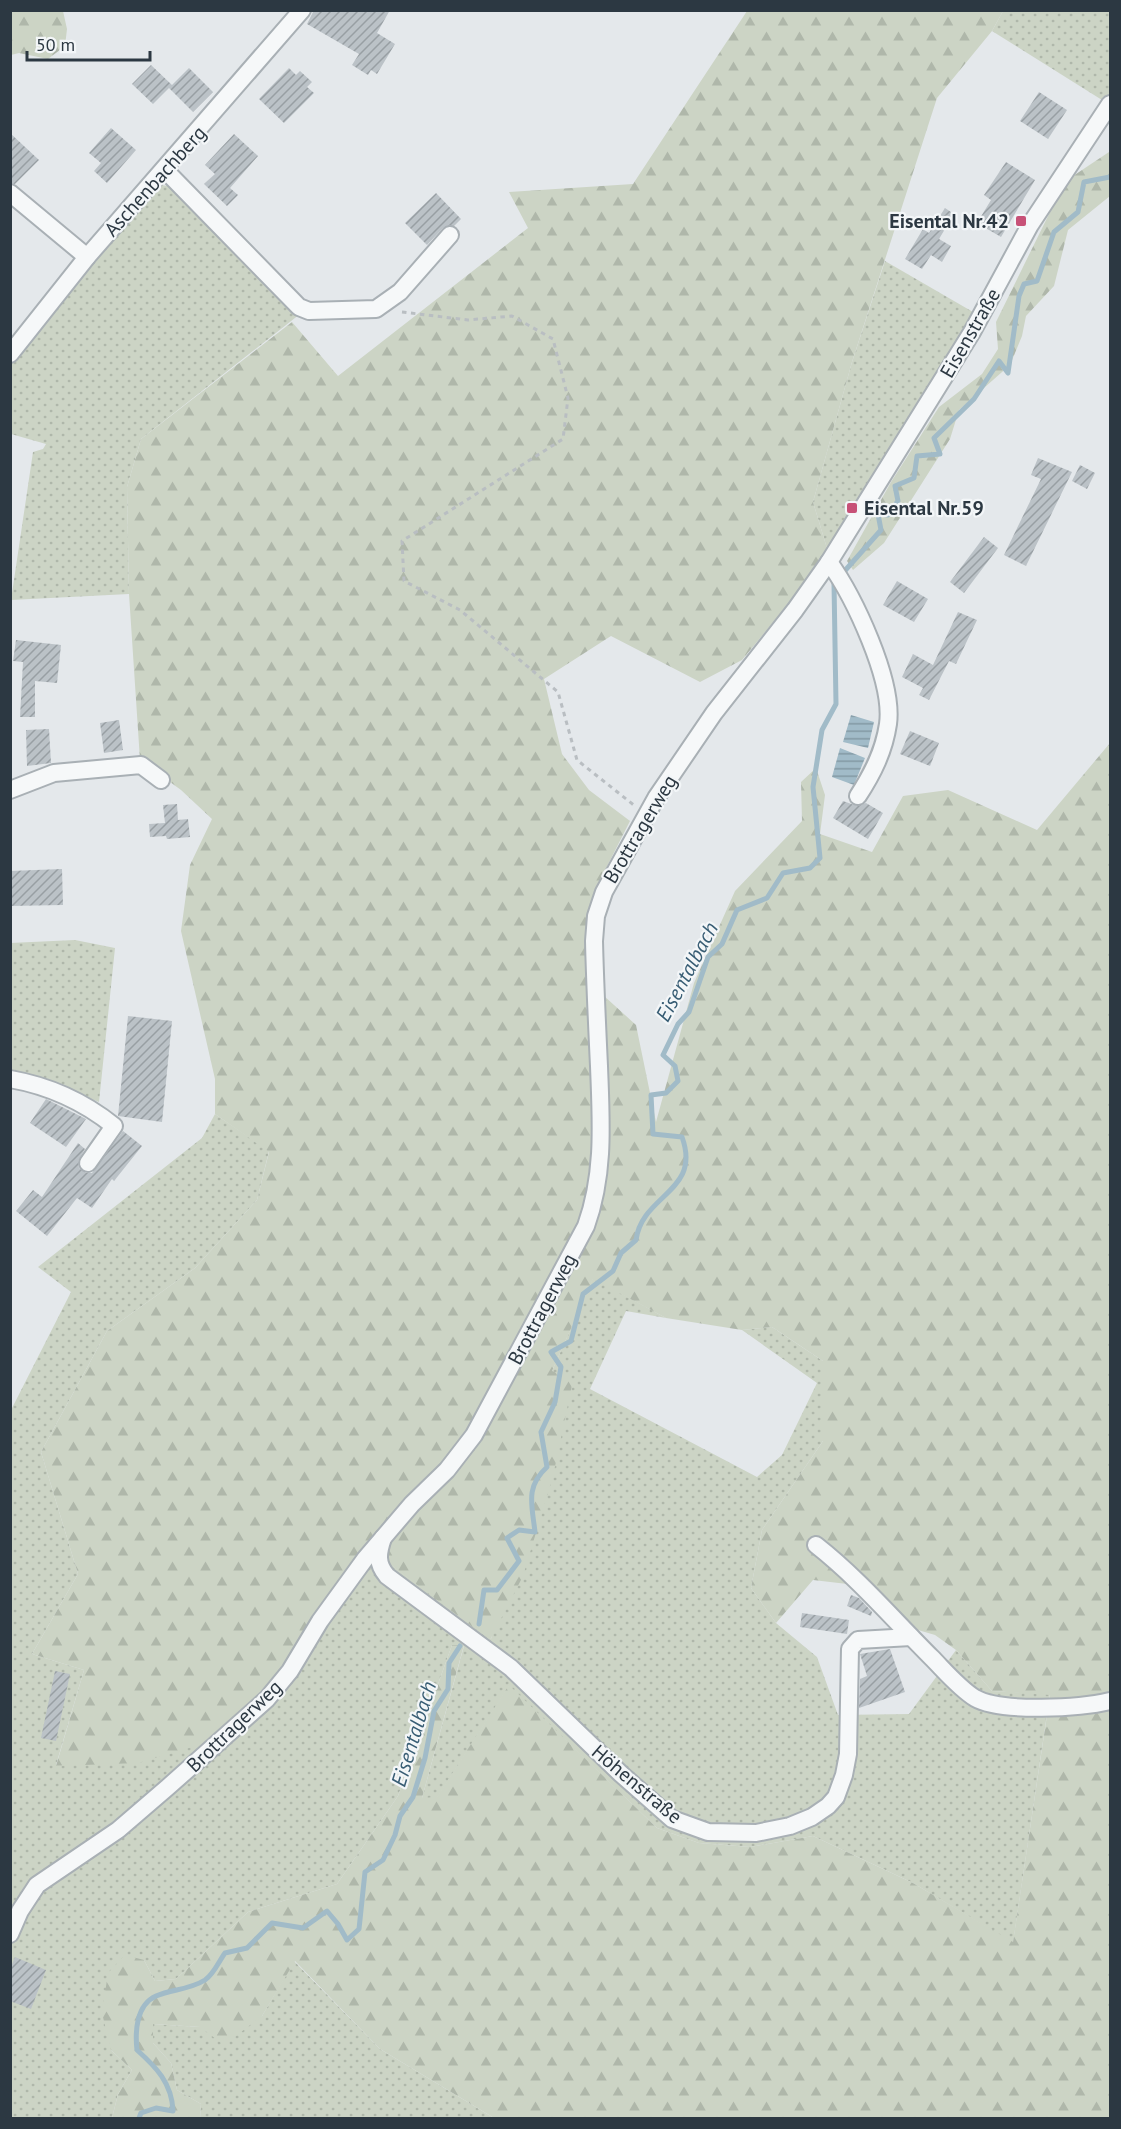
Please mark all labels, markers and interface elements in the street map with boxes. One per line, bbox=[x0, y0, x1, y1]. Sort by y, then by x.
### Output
scale bar bbox=[27, 24, 150, 62]
text: 50 m bbox=[36, 33, 75, 56]
street label: Aschenbachberg bbox=[98, 120, 212, 242]
place label: Eisental Nr.42 bbox=[889, 208, 1009, 234]
marker: Eisental Nr.42 bbox=[1014, 214, 1028, 228]
street label: Eisenstraße bbox=[934, 283, 1006, 383]
place label: Eisental Nr.59 bbox=[864, 495, 984, 521]
marker: Eisental Nr.59 bbox=[845, 501, 859, 515]
street label: Brottragerweg bbox=[597, 770, 683, 888]
water label: Eisentalbach bbox=[649, 917, 724, 1026]
street label: Brottragerweg bbox=[502, 1249, 582, 1369]
street label: Brottragerweg bbox=[181, 1674, 287, 1778]
water label: Eisentalbach bbox=[385, 1678, 442, 1790]
street label: Höhenstraße bbox=[586, 1739, 688, 1829]

